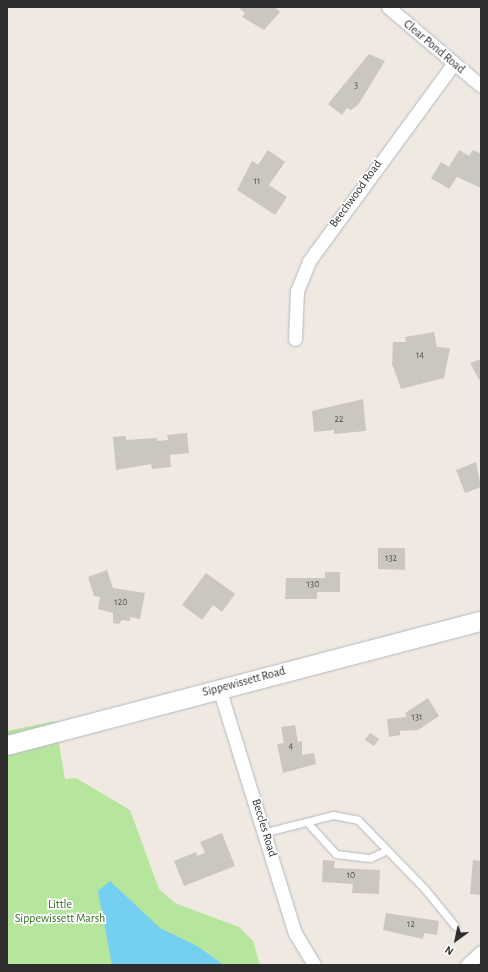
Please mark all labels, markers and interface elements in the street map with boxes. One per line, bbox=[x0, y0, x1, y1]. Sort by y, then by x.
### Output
street label: Clear Pond Road bbox=[400, 17, 468, 77]
house number: 3 bbox=[354, 80, 358, 92]
street label: Beechwood Road bbox=[327, 157, 385, 231]
house number: 11 bbox=[254, 176, 260, 188]
house number: 14 bbox=[416, 350, 424, 362]
house number: 22 bbox=[334, 414, 344, 426]
house number: 132 bbox=[385, 553, 397, 565]
house number: 130 bbox=[307, 579, 319, 591]
house number: 120 bbox=[114, 597, 128, 609]
street label: Sippewissett Road bbox=[201, 664, 287, 700]
house number: 131 bbox=[412, 712, 422, 724]
house number: 4 bbox=[289, 741, 293, 753]
street label: Beccles Road bbox=[248, 797, 280, 859]
house number: 10 bbox=[347, 870, 355, 882]
park label: Little Sippewissett Marsh bbox=[15, 898, 105, 926]
house number: 12 bbox=[407, 919, 415, 931]
north arrow bbox=[436, 920, 476, 960]
text: N bbox=[443, 944, 455, 957]

